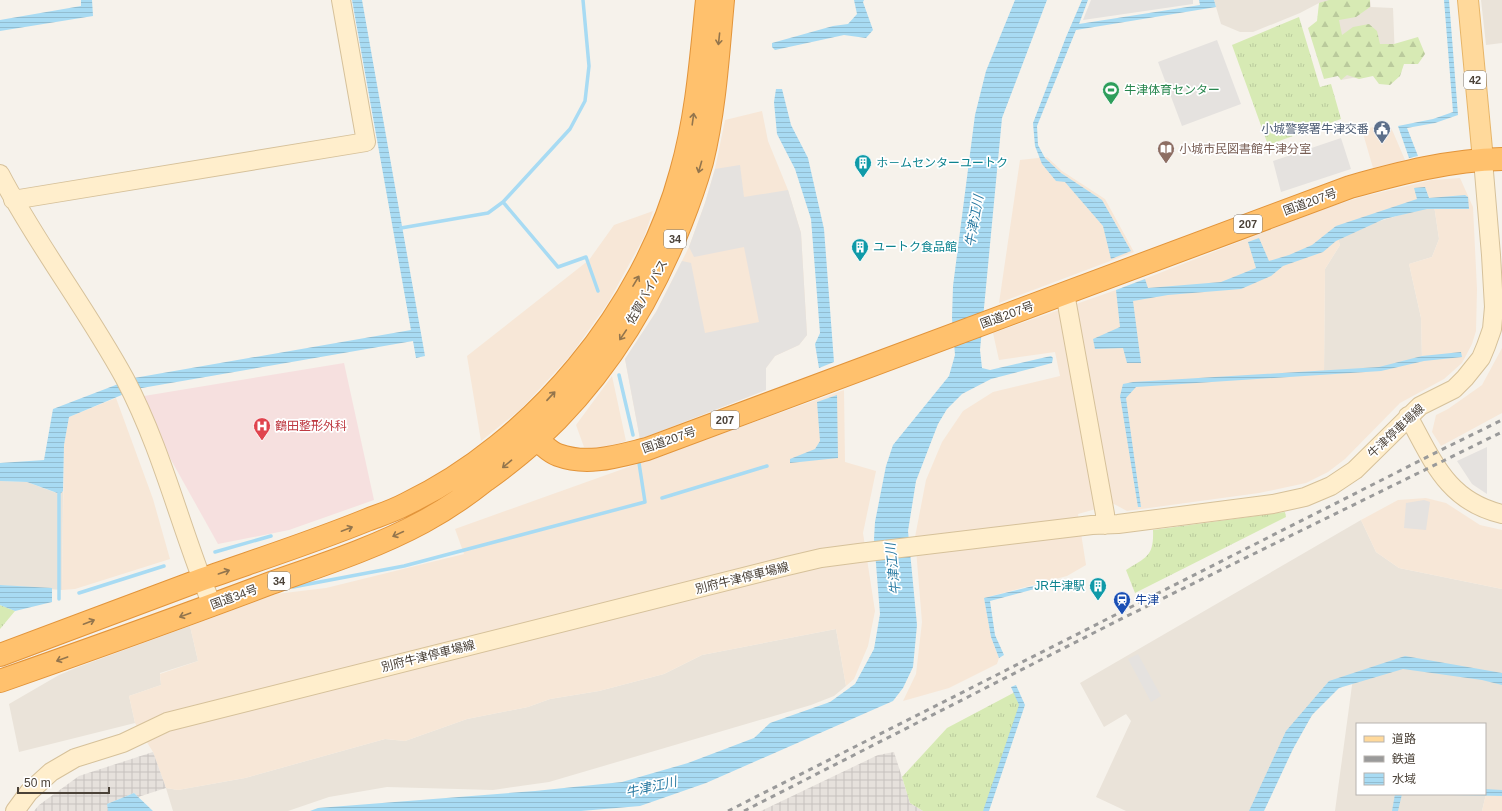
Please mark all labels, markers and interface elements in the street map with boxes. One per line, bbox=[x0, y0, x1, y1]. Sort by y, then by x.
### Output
one-way arrow bbox=[716, 32, 723, 45]
road number: 42 bbox=[1464, 71, 1486, 89]
sports icon: 牛津体育センター bbox=[1101, 80, 1121, 105]
place label: 牛津体育センター bbox=[1124, 83, 1220, 97]
one-way arrow bbox=[689, 113, 697, 126]
public building icon: 小城警察署牛津交番 bbox=[1372, 119, 1392, 144]
place label: 小城警察署牛津交番 bbox=[1261, 122, 1369, 136]
library icon: 小城市民図書館牛津分室 bbox=[1156, 139, 1176, 164]
place label: 小城市民図書館牛津分室 bbox=[1179, 142, 1311, 156]
building icon: ホ－ムセンターユートク bbox=[853, 153, 873, 178]
place label: ホ－ムセンターユートク bbox=[876, 156, 1008, 170]
one-way arrow bbox=[696, 160, 703, 173]
street label: 国道207号 bbox=[1281, 186, 1339, 218]
water label: 牛津江川 bbox=[962, 192, 986, 248]
road number: 207 bbox=[1234, 215, 1262, 233]
road number: 34 bbox=[664, 230, 686, 248]
building icon: ユートク食品館 bbox=[850, 237, 870, 262]
place label: ユートク食品館 bbox=[873, 240, 957, 254]
street label: 佐賀バイパス bbox=[623, 257, 671, 327]
one-way arrow bbox=[633, 275, 641, 287]
street label: 国道207号 bbox=[978, 299, 1036, 331]
one-way arrow bbox=[619, 330, 627, 341]
one-way arrow bbox=[546, 391, 555, 401]
street label: 牛津停車場線 bbox=[1365, 401, 1427, 461]
road number: 207 bbox=[711, 411, 739, 429]
hospital icon: 鶴田整形外科 bbox=[252, 416, 272, 441]
place label: 鶴田整形外科 bbox=[275, 419, 347, 433]
street label: 国道207号 bbox=[640, 424, 698, 456]
one-way arrow bbox=[502, 460, 512, 469]
one-way arrow bbox=[340, 524, 352, 532]
one-way arrow bbox=[392, 531, 404, 538]
water label: 牛津江川 bbox=[883, 540, 903, 596]
street label: 別府牛津停車場線 bbox=[694, 560, 790, 596]
one-way arrow bbox=[217, 568, 230, 575]
road number: 34 bbox=[268, 572, 290, 590]
building icon: JR牛津駅 bbox=[1088, 576, 1108, 601]
place label: JR牛津駅 bbox=[1034, 579, 1085, 593]
street label: 国道34号 bbox=[208, 582, 260, 612]
station icon: 牛津 bbox=[1112, 590, 1132, 615]
place label: 牛津 bbox=[1135, 593, 1159, 607]
one-way arrow bbox=[178, 612, 191, 619]
one-way arrow bbox=[82, 618, 95, 625]
street label: 別府牛津停車場線 bbox=[380, 638, 476, 674]
one-way arrow bbox=[56, 656, 69, 663]
legend bbox=[1356, 723, 1486, 795]
text: 道路 bbox=[1392, 732, 1416, 746]
text: 鉄道 bbox=[1392, 752, 1416, 766]
scale bar bbox=[18, 769, 109, 795]
text: 水域 bbox=[1392, 772, 1416, 786]
water label: 牛津江川 bbox=[624, 773, 680, 800]
text: 50 m bbox=[24, 776, 51, 790]

